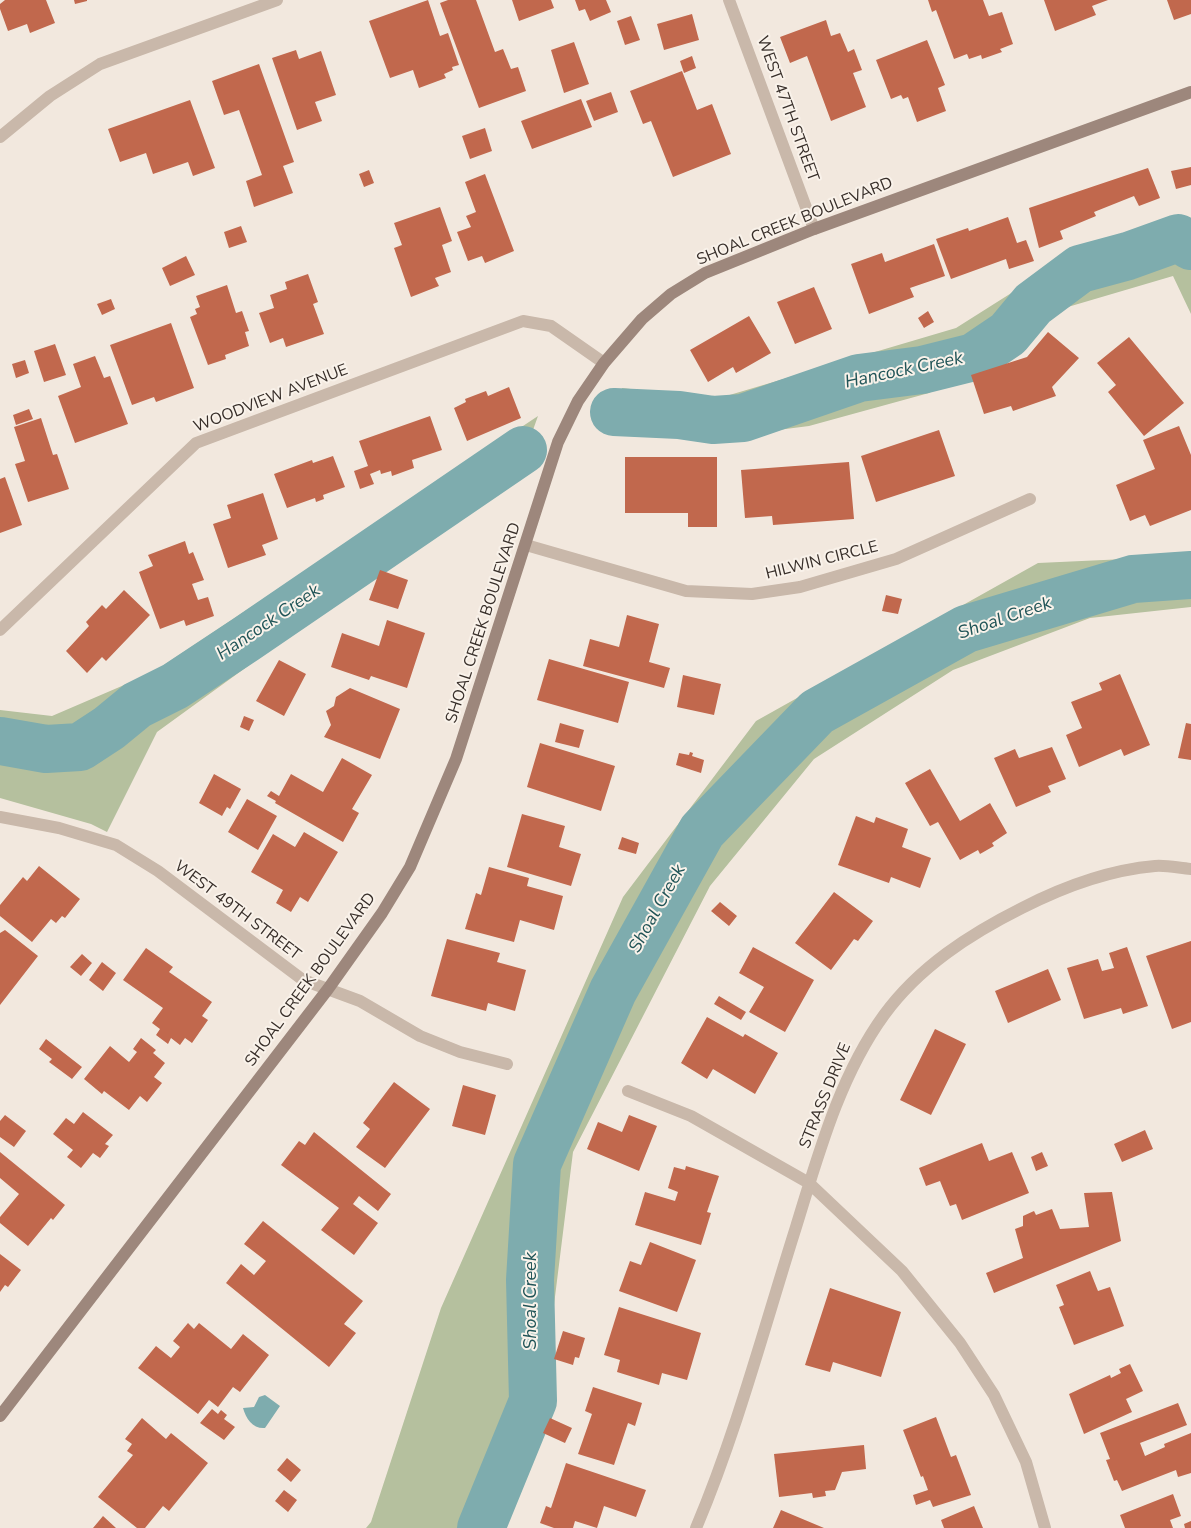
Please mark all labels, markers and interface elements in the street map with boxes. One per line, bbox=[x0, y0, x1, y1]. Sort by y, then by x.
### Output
street label: WEST 47TH STREET bbox=[752, 34, 822, 184]
street label: SHOAL CREEK BOULEVARD bbox=[694, 174, 896, 270]
water label: Hancock Creek bbox=[843, 348, 965, 394]
street label: WOODVIEW AVENUE bbox=[191, 361, 351, 437]
street label: SHOAL CREEK BOULEVARD bbox=[442, 520, 526, 726]
street label: HILWIN CIRCLE bbox=[764, 538, 880, 584]
water label: Hancock Creek bbox=[213, 580, 325, 666]
water label: Shoal Creek bbox=[955, 593, 1055, 645]
street label: WEST 49TH STREET bbox=[170, 857, 304, 965]
water label: Shoal Creek bbox=[625, 861, 691, 957]
street label: SHOAL CREEK BOULEVARD bbox=[242, 889, 380, 1071]
street label: STRASS DRIVE bbox=[796, 1040, 856, 1152]
water label: Shoal Creek bbox=[521, 1252, 543, 1350]

